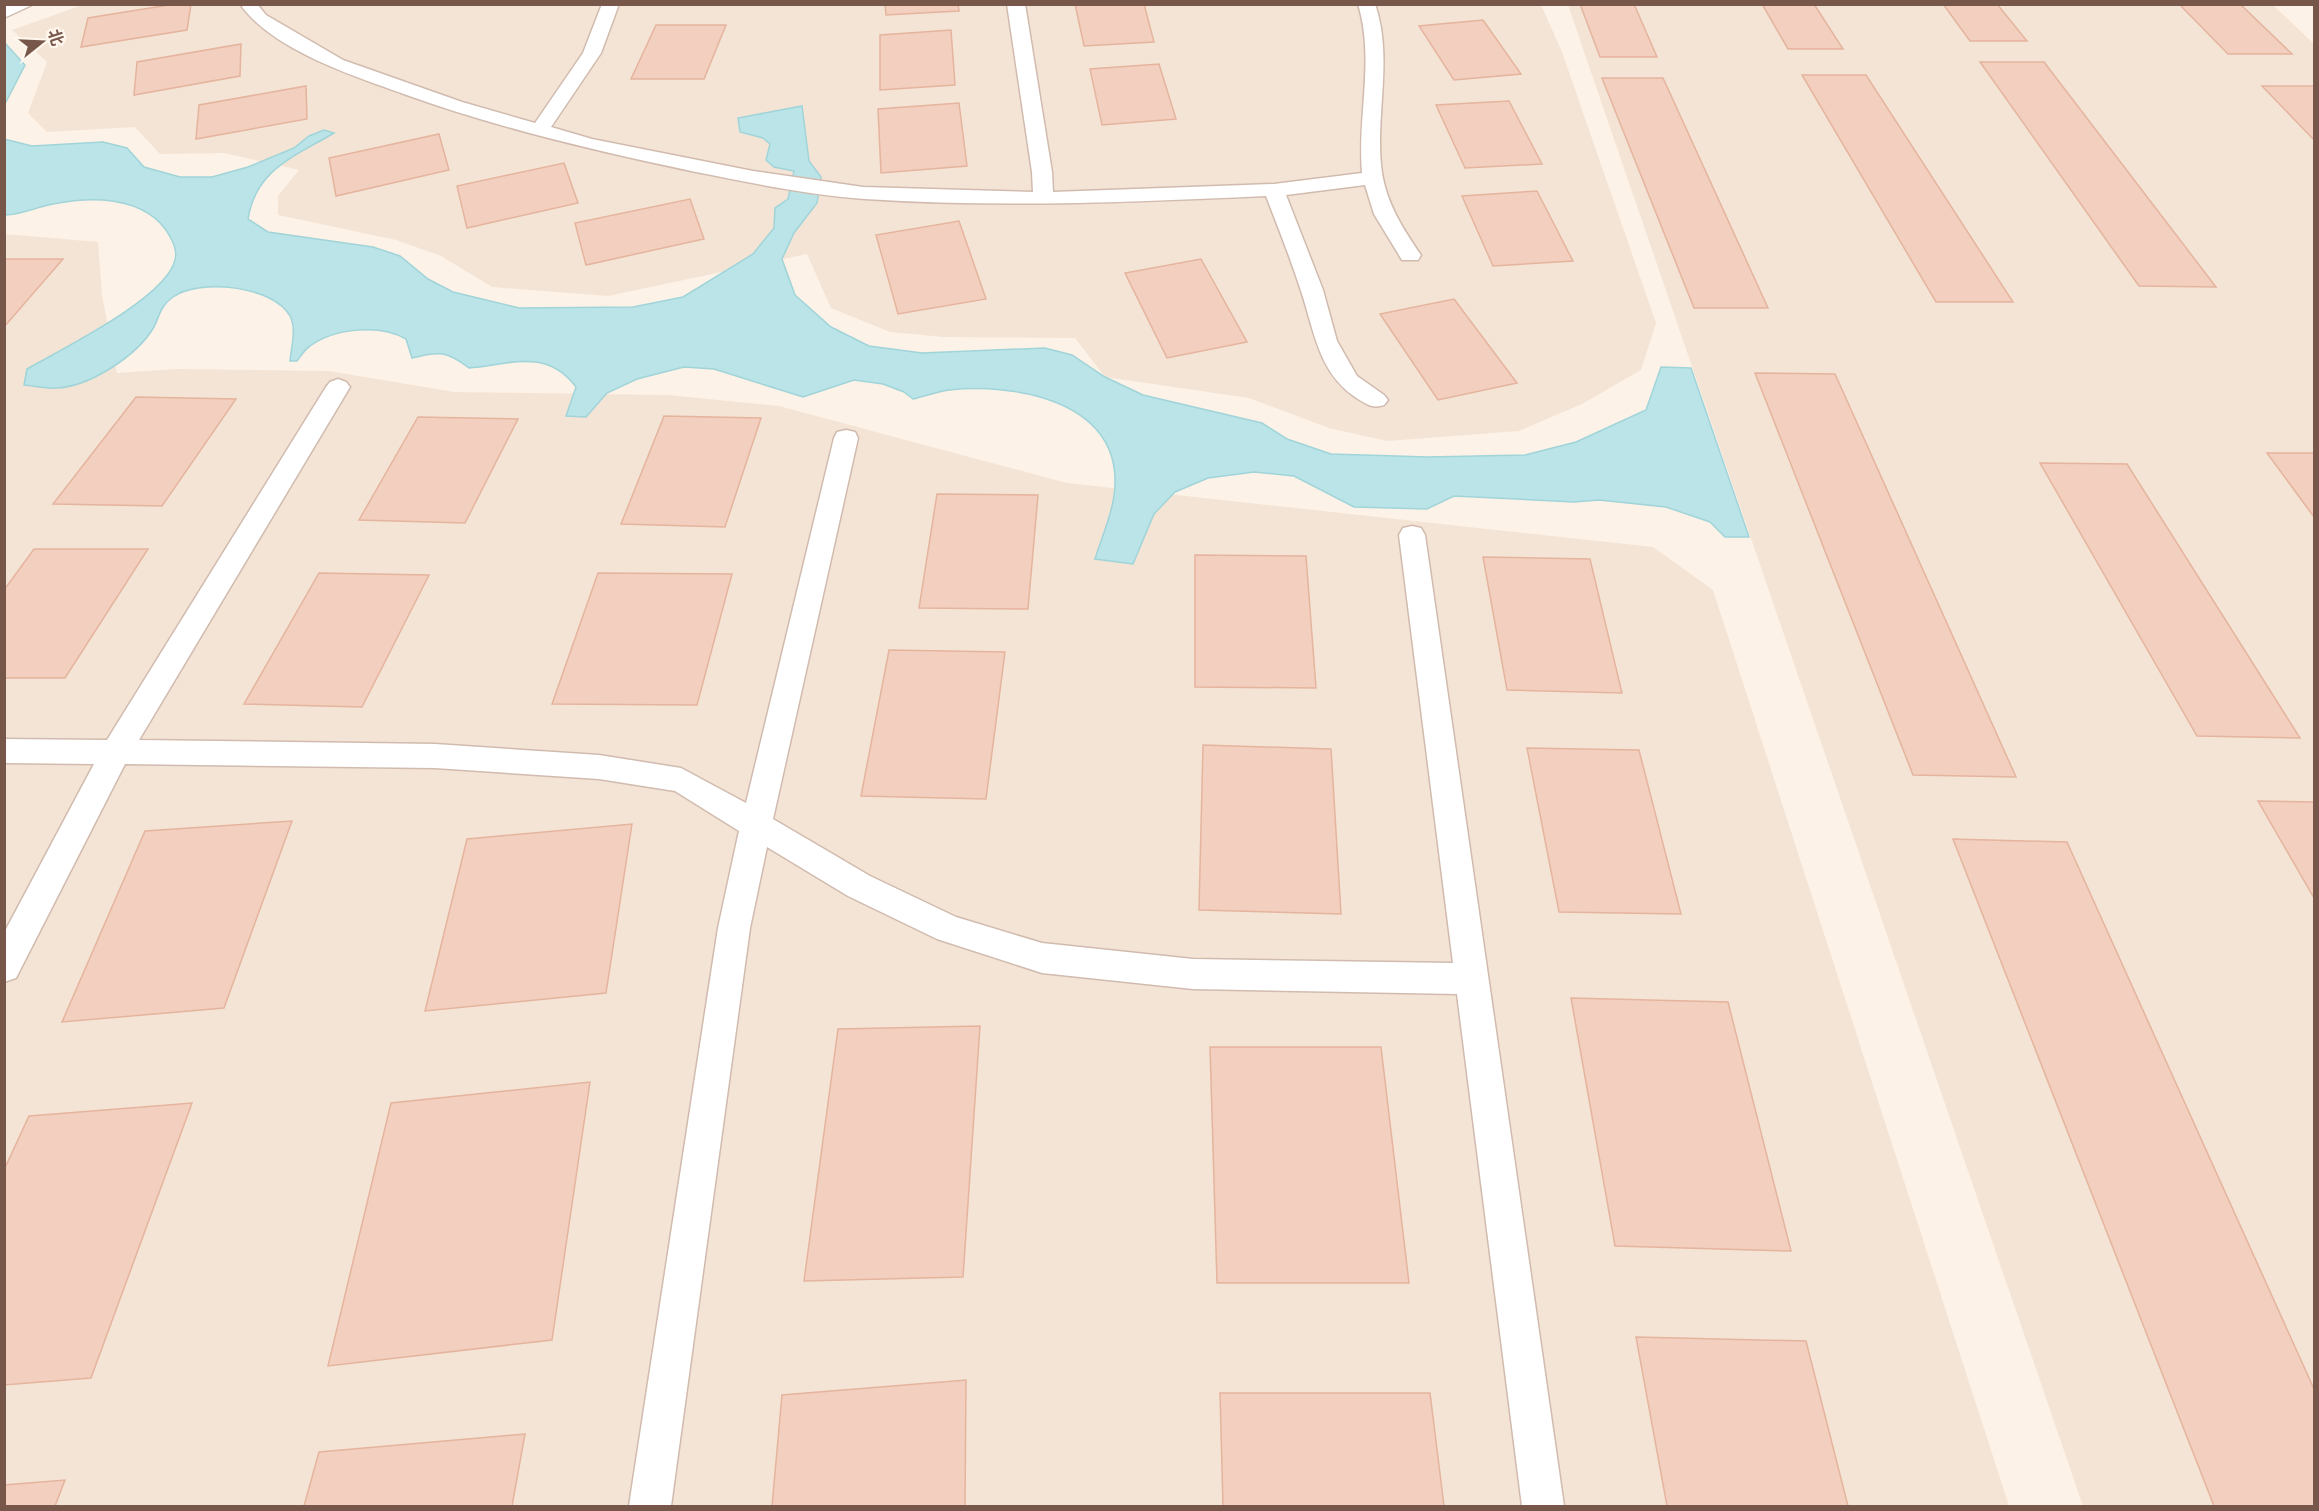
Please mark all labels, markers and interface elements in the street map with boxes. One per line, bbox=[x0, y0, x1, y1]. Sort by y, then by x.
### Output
north arrow bbox=[12, 12, 72, 72]
text: 北 bbox=[44, 27, 68, 48]

